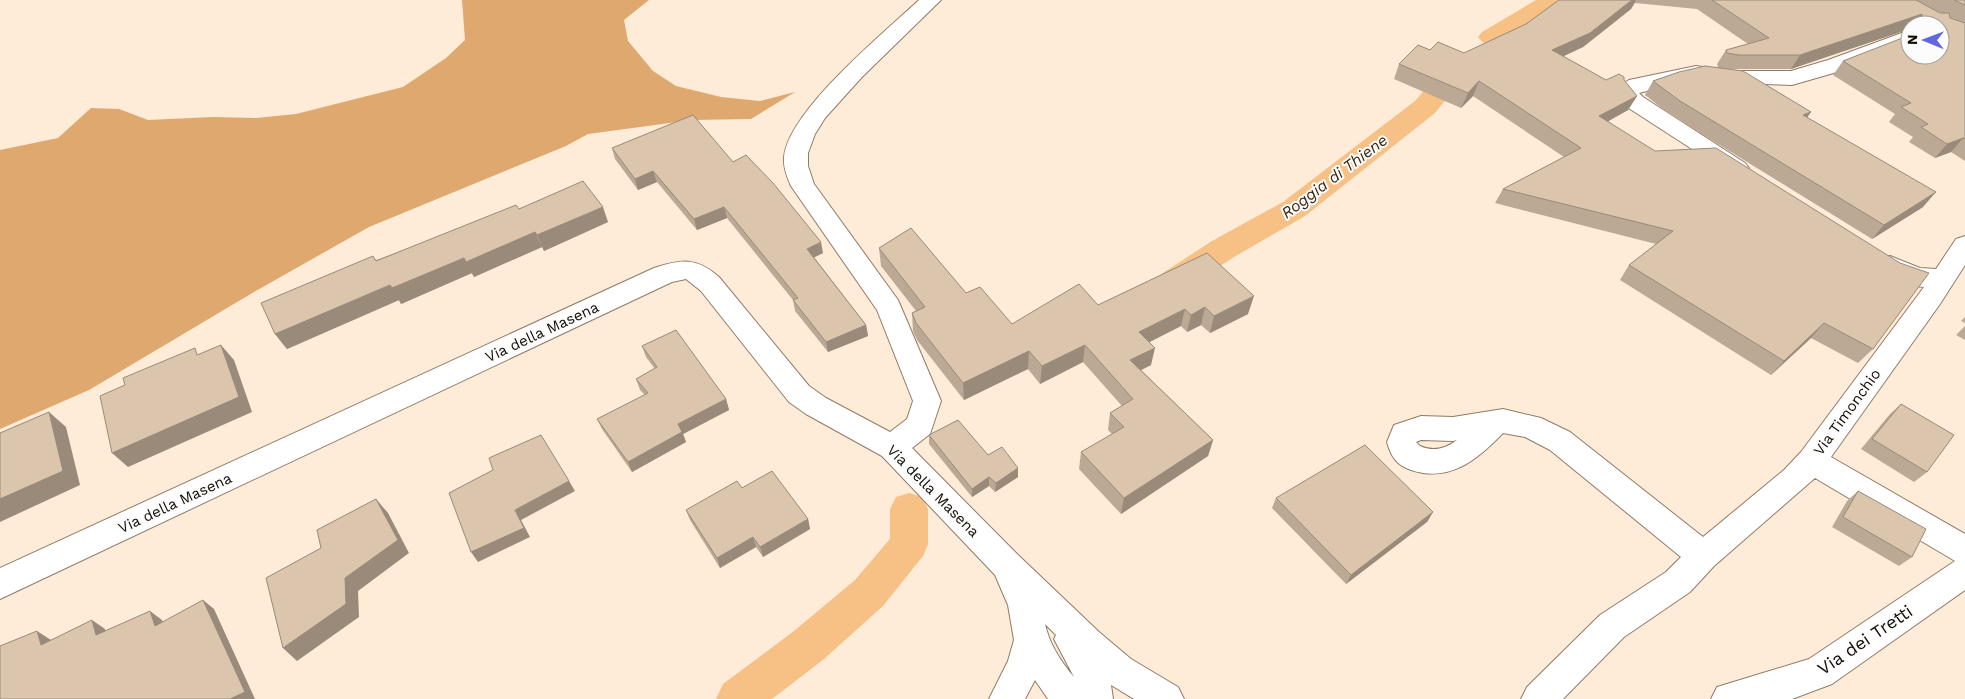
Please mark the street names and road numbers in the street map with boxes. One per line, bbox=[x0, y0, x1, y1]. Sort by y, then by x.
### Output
street label: Via della Masena bbox=[482, 298, 602, 366]
street label: Via Timonchio bbox=[1810, 365, 1884, 459]
street label: Via della Masena bbox=[883, 441, 983, 541]
street label: Via della Masena bbox=[115, 469, 235, 537]
street label: Via dei Tretti bbox=[1813, 600, 1916, 679]

